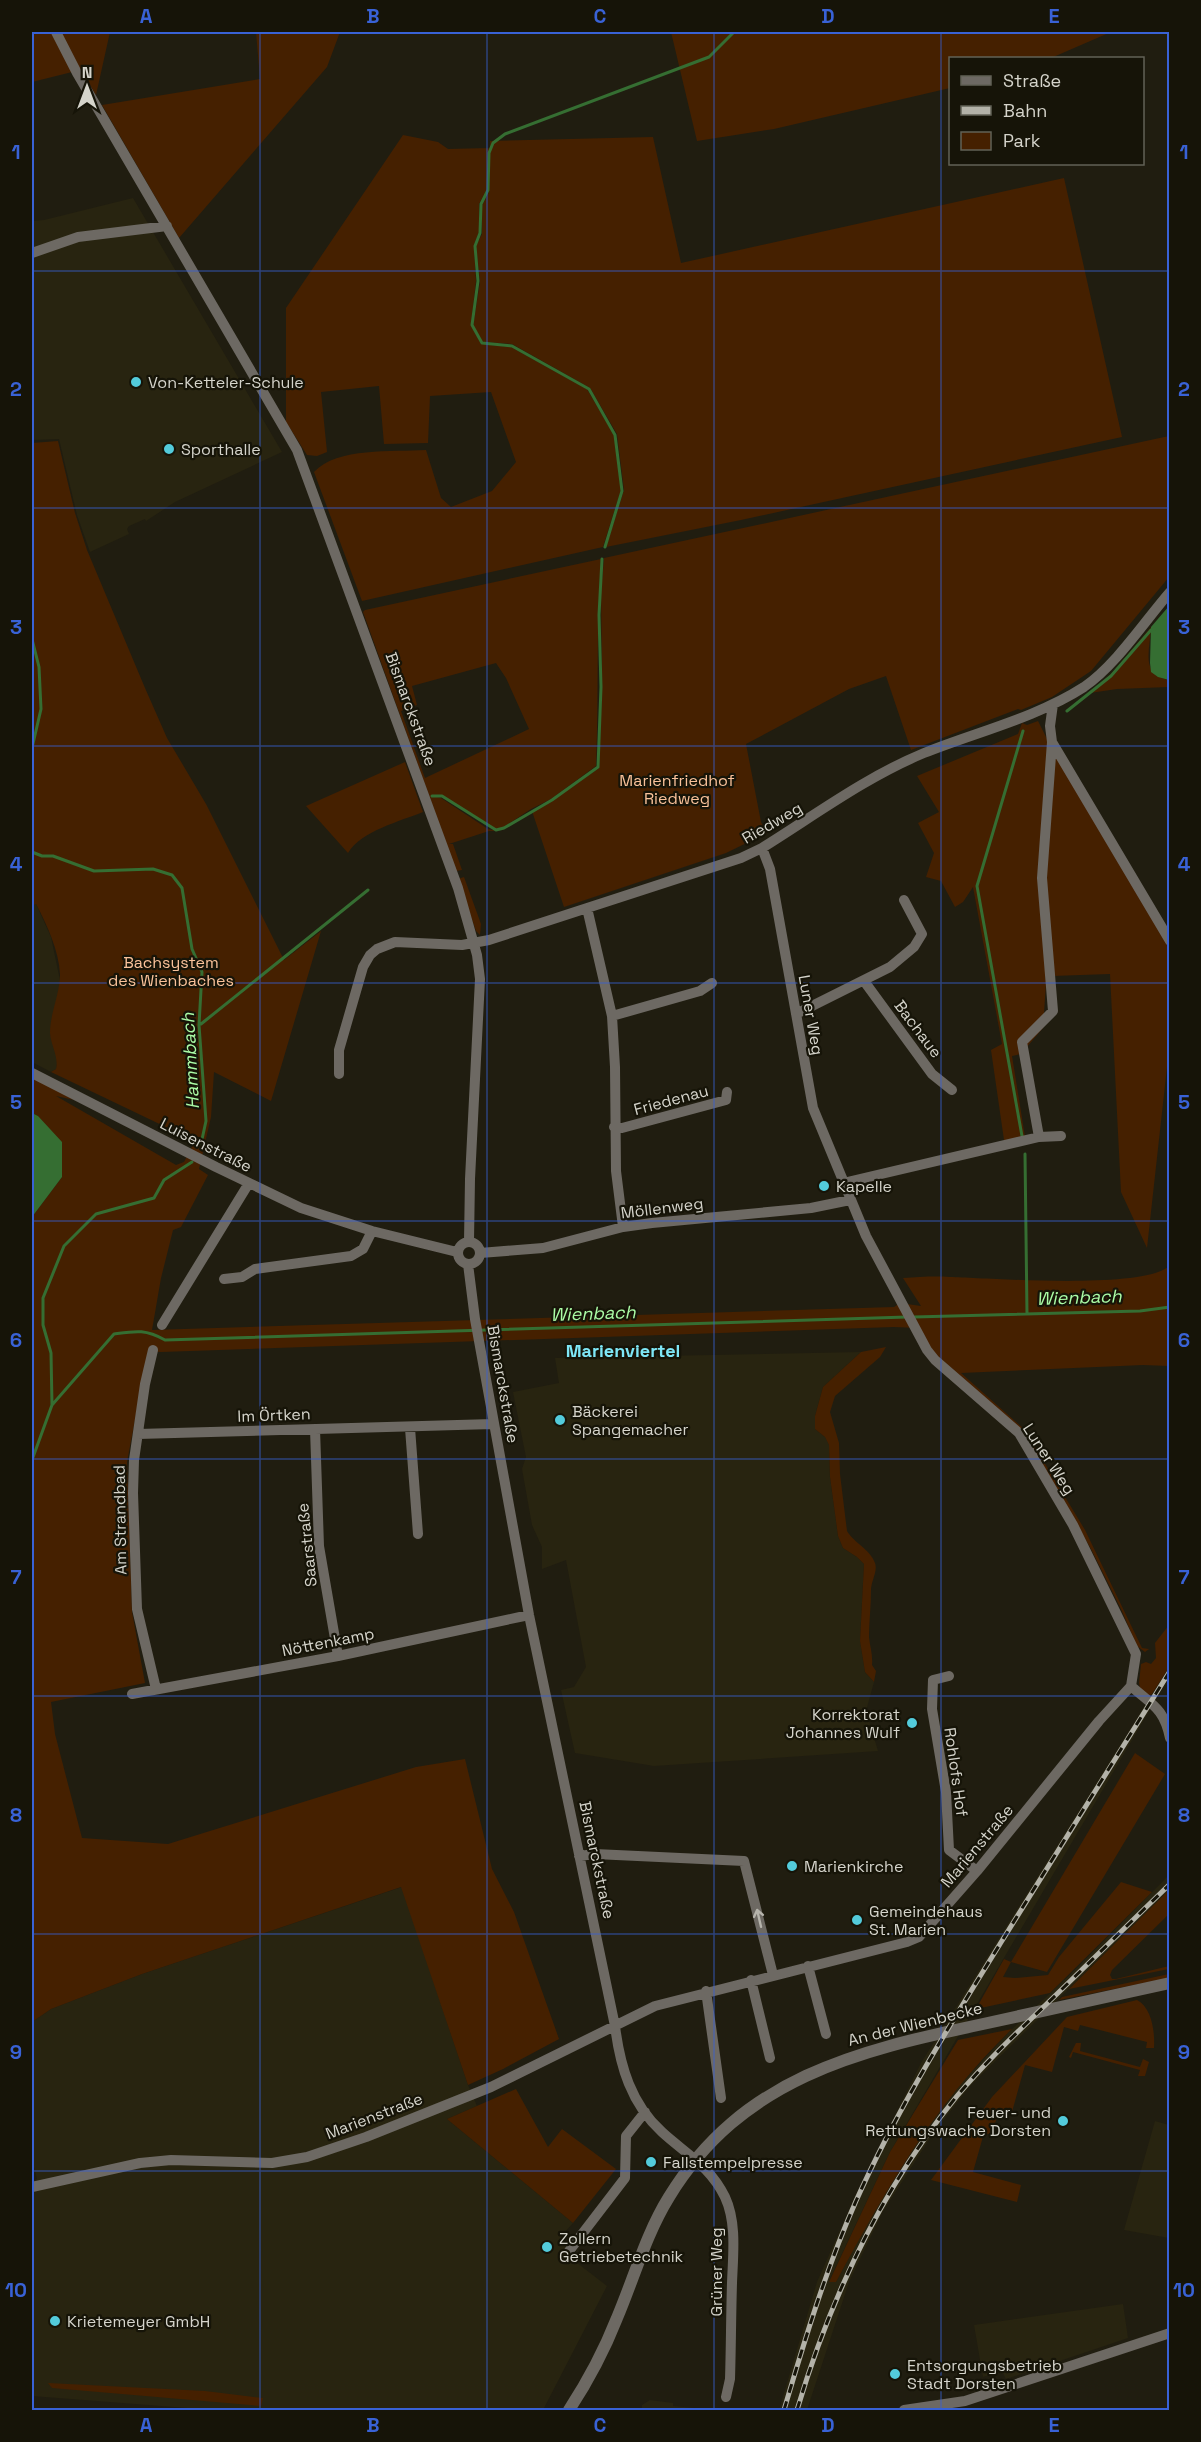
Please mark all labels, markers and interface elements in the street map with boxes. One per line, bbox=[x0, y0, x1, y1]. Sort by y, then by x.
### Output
text: A bbox=[140, 3, 153, 29]
text: B bbox=[366, 3, 380, 29]
text: C bbox=[594, 3, 607, 29]
text: D bbox=[821, 3, 835, 29]
text: E bbox=[1048, 3, 1060, 29]
north arrow bbox=[57, 57, 117, 117]
legend bbox=[949, 57, 1144, 165]
text: N bbox=[82, 62, 92, 83]
text: Straße bbox=[1003, 69, 1061, 92]
text: Bahn bbox=[1003, 99, 1047, 122]
text: Park bbox=[1003, 129, 1041, 152]
text: 1 bbox=[11, 139, 21, 165]
text: 1 bbox=[1179, 139, 1189, 165]
place label: Von-Ketteler-Schule bbox=[148, 372, 304, 393]
marker: Von-Ketteler-Schule bbox=[129, 375, 143, 389]
text: 2 bbox=[10, 376, 22, 402]
text: 2 bbox=[1178, 376, 1190, 402]
place label: Sporthalle bbox=[181, 439, 261, 460]
marker: Sporthalle bbox=[162, 442, 176, 456]
text: 3 bbox=[10, 614, 22, 640]
text: 3 bbox=[1178, 614, 1190, 640]
street label: Bismarckstraße bbox=[381, 649, 441, 769]
park label: Marienfriedhof Riedweg bbox=[619, 770, 735, 809]
street label: Riedweg bbox=[738, 797, 806, 849]
text: 4 bbox=[10, 851, 23, 877]
text: 4 bbox=[1178, 851, 1191, 877]
park label: Bachsystem des Wienbaches bbox=[108, 952, 234, 991]
street label: Luner Weg bbox=[794, 973, 828, 1057]
street label: Bachaue bbox=[889, 996, 947, 1062]
water label: Hammbach bbox=[176, 1011, 204, 1110]
street label: Friedenau bbox=[631, 1080, 711, 1120]
text: 5 bbox=[10, 1089, 22, 1115]
text: 5 bbox=[1178, 1089, 1190, 1115]
street label: Luisenstraße bbox=[157, 1113, 255, 1177]
place label: Kapelle bbox=[836, 1176, 892, 1197]
marker: Kapelle bbox=[817, 1179, 831, 1193]
street label: Möllenweg bbox=[619, 1193, 705, 1223]
water label: Wienbach bbox=[1036, 1284, 1123, 1310]
water label: Wienbach bbox=[550, 1300, 637, 1326]
street label: Bismarckstraße bbox=[482, 1323, 524, 1445]
text: 6 bbox=[10, 1327, 22, 1353]
text: 6 bbox=[1178, 1327, 1190, 1353]
district label: Marienviertel bbox=[566, 1339, 680, 1362]
place label: Bäckerei Spangemacher bbox=[572, 1401, 689, 1440]
street label: Im Örtken bbox=[237, 1403, 311, 1427]
marker: Bäckerei Spangemacher bbox=[553, 1413, 567, 1427]
street label: Luner Weg bbox=[1018, 1419, 1080, 1499]
street label: Am Strandbad bbox=[109, 1465, 131, 1575]
street label: Saarstraße bbox=[292, 1502, 322, 1588]
text: 7 bbox=[10, 1564, 22, 1590]
text: 7 bbox=[1178, 1564, 1190, 1590]
street label: Nöttenkamp bbox=[280, 1623, 376, 1661]
place label: Korrektorat Johannes Wulf bbox=[786, 1704, 900, 1743]
marker: Korrektorat Johannes Wulf bbox=[905, 1716, 919, 1730]
street label: Rohlofs Hof bbox=[939, 1726, 973, 1818]
street label: Bismarckstraße bbox=[574, 1799, 620, 1921]
street label: Marienstraße bbox=[936, 1800, 1018, 1892]
text: 8 bbox=[10, 1802, 22, 1828]
text: 8 bbox=[1178, 1802, 1190, 1828]
place label: Marienkirche bbox=[804, 1856, 903, 1877]
marker: Marienkirche bbox=[785, 1859, 799, 1873]
place label: Gemeindehaus St. Marien bbox=[869, 1901, 983, 1940]
one-way arrow bbox=[753, 1909, 764, 1928]
marker: Gemeindehaus St. Marien bbox=[850, 1913, 864, 1927]
street label: An der Wienbecke bbox=[846, 1997, 984, 2051]
text: 9 bbox=[10, 2039, 22, 2065]
text: 9 bbox=[1178, 2039, 1190, 2065]
street label: Marienstraße bbox=[322, 2088, 426, 2144]
place label: Feuer- und Rettungswache Dorsten bbox=[865, 2102, 1051, 2141]
marker: Feuer- und Rettungswache Dorsten bbox=[1056, 2114, 1070, 2128]
place label: Fallstempelpresse bbox=[663, 2152, 803, 2173]
marker: Fallstempelpresse bbox=[644, 2155, 658, 2169]
street label: Grüner Weg bbox=[706, 2227, 727, 2317]
place label: Zollern Getriebetechnik bbox=[559, 2228, 684, 2267]
marker: Zollern Getriebetechnik bbox=[540, 2240, 554, 2254]
text: 10 bbox=[5, 2277, 27, 2303]
text: 10 bbox=[1173, 2277, 1195, 2303]
place label: Krietemeyer GmbH bbox=[67, 2311, 210, 2332]
marker: Krietemeyer GmbH bbox=[48, 2314, 62, 2328]
place label: Entsorgungsbetrieb Stadt Dorsten bbox=[907, 2355, 1062, 2394]
marker: Entsorgungsbetrieb Stadt Dorsten bbox=[888, 2367, 902, 2381]
text: A bbox=[140, 2412, 153, 2438]
text: B bbox=[366, 2412, 380, 2438]
text: C bbox=[594, 2412, 607, 2438]
text: D bbox=[821, 2412, 835, 2438]
text: E bbox=[1048, 2412, 1060, 2438]

